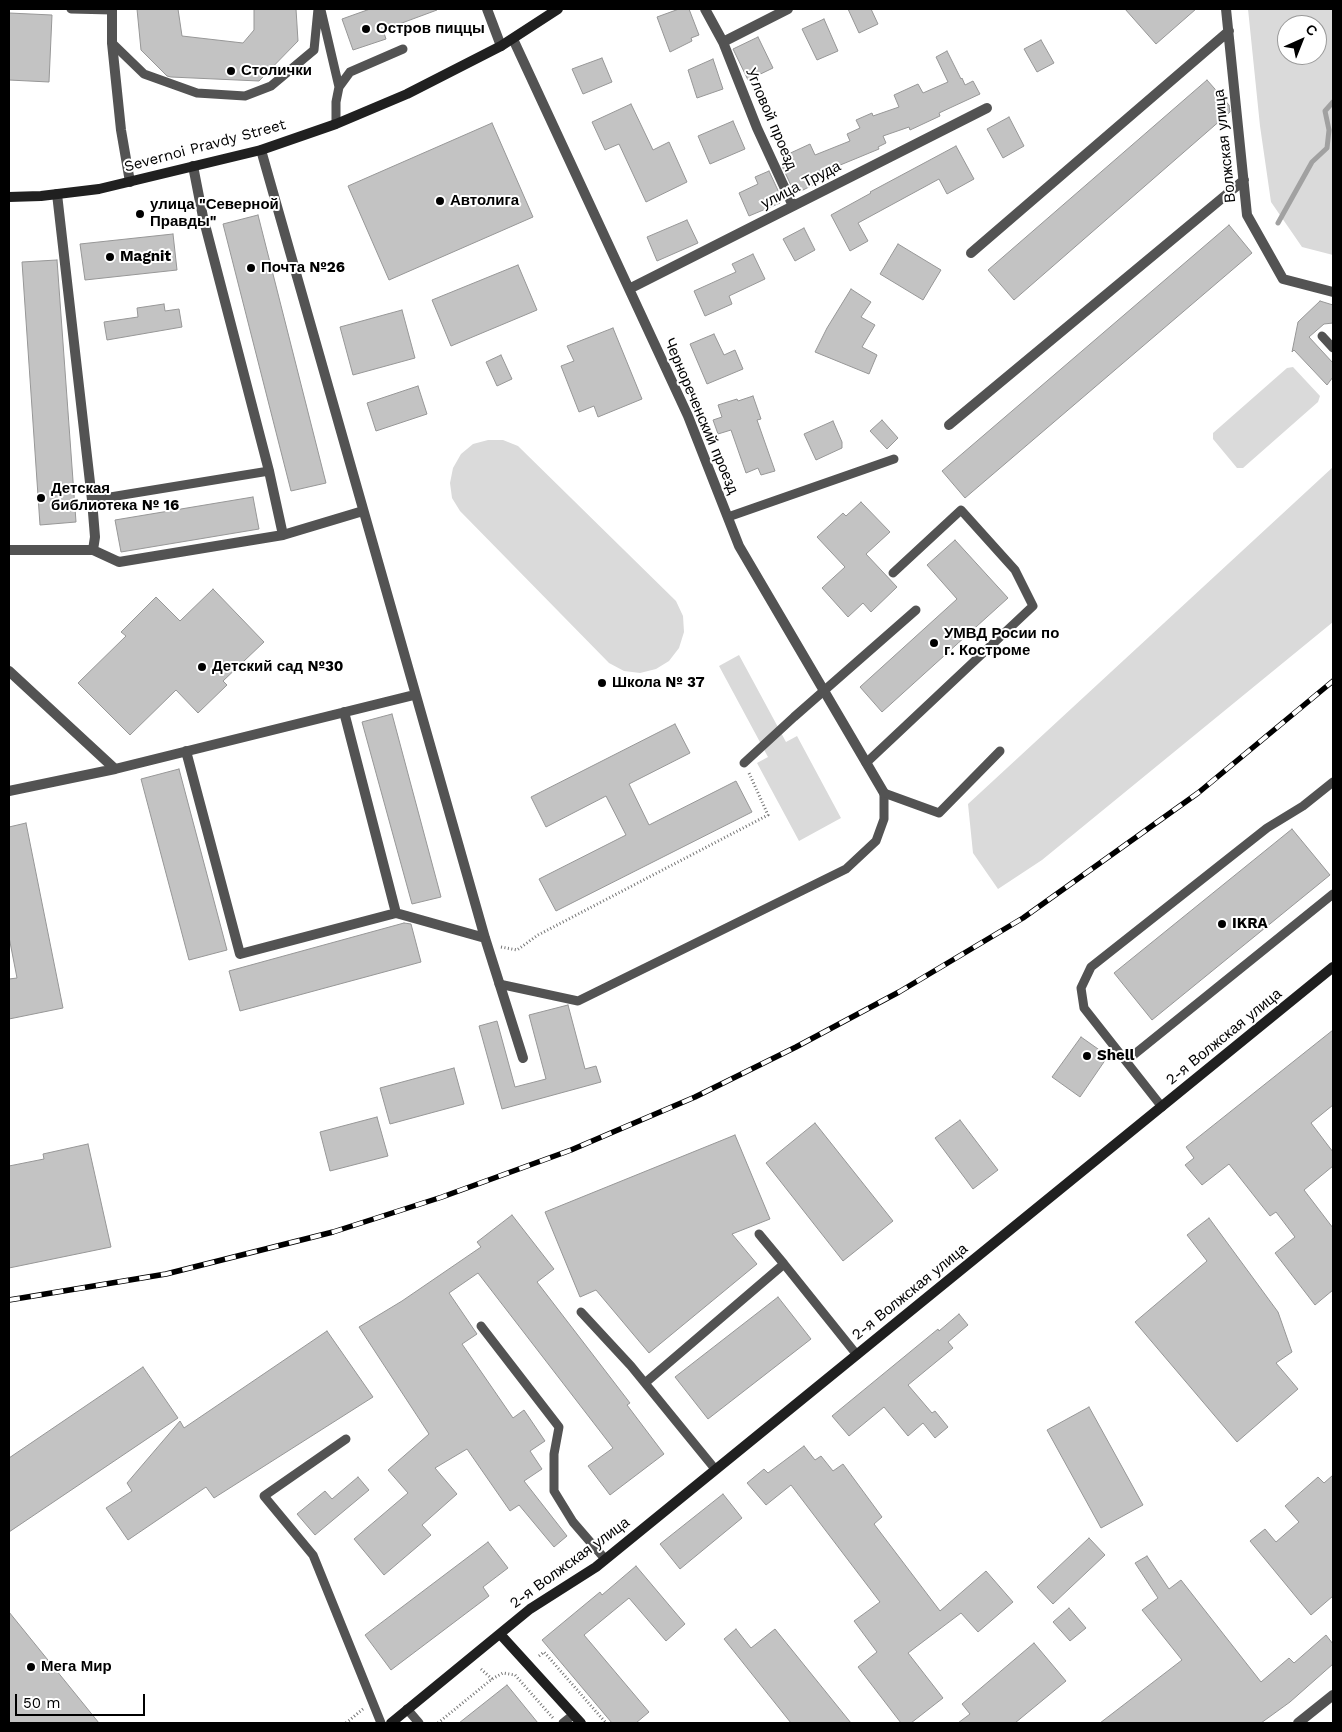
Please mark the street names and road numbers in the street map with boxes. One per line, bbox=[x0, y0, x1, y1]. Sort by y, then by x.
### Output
street label: Угловой проезд bbox=[741, 65, 801, 173]
street label: Волжская улица bbox=[1210, 88, 1240, 204]
street label: Severnoi Pravdy Street bbox=[122, 116, 288, 176]
street label: улица Труда bbox=[758, 157, 844, 213]
street label: Чернореченский проезд bbox=[660, 335, 742, 497]
street label: 2-я Волжская улица bbox=[1163, 985, 1285, 1089]
street label: 2-я Волжская улица bbox=[849, 1240, 971, 1344]
street label: 2-я Волжская улица bbox=[507, 1514, 633, 1612]

